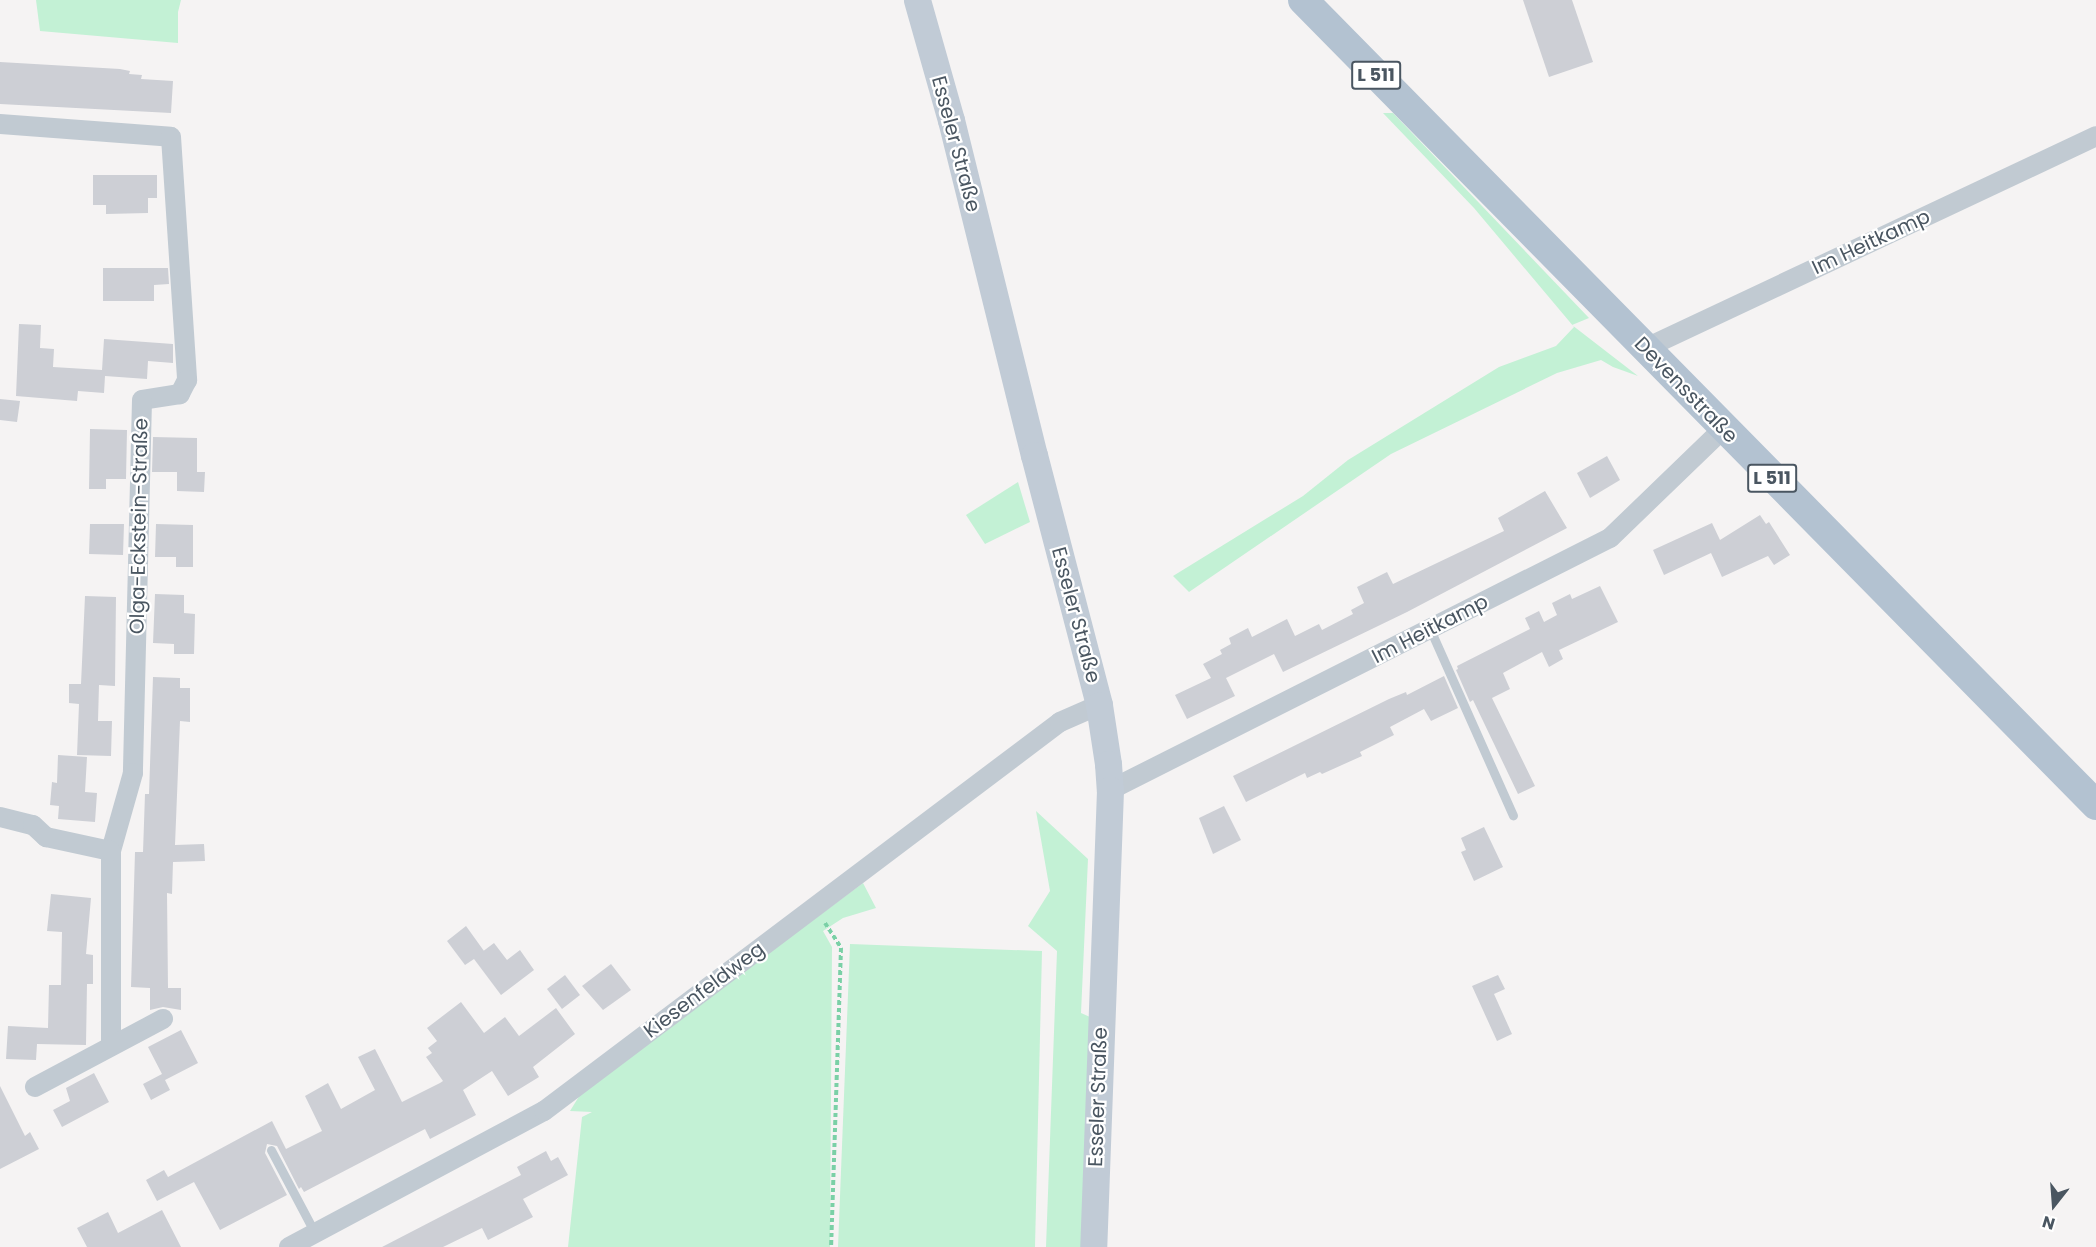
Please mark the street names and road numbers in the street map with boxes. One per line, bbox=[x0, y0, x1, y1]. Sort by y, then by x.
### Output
road number: L 511 bbox=[1350, 60, 1402, 90]
street label: Esseler Straße bbox=[926, 73, 986, 215]
street label: Im Heitkamp bbox=[1808, 204, 1934, 280]
street label: Devensstraße bbox=[1629, 332, 1743, 448]
street label: Olga-Eckstein-Straße bbox=[125, 418, 153, 634]
road number: L 511 bbox=[1746, 463, 1798, 493]
street label: Esseler Straße bbox=[1046, 544, 1106, 686]
street label: Im Heitkamp bbox=[1368, 589, 1492, 669]
street label: Kiesenfeldweg bbox=[639, 937, 769, 1043]
street label: Esseler Straße bbox=[1084, 1027, 1112, 1167]

